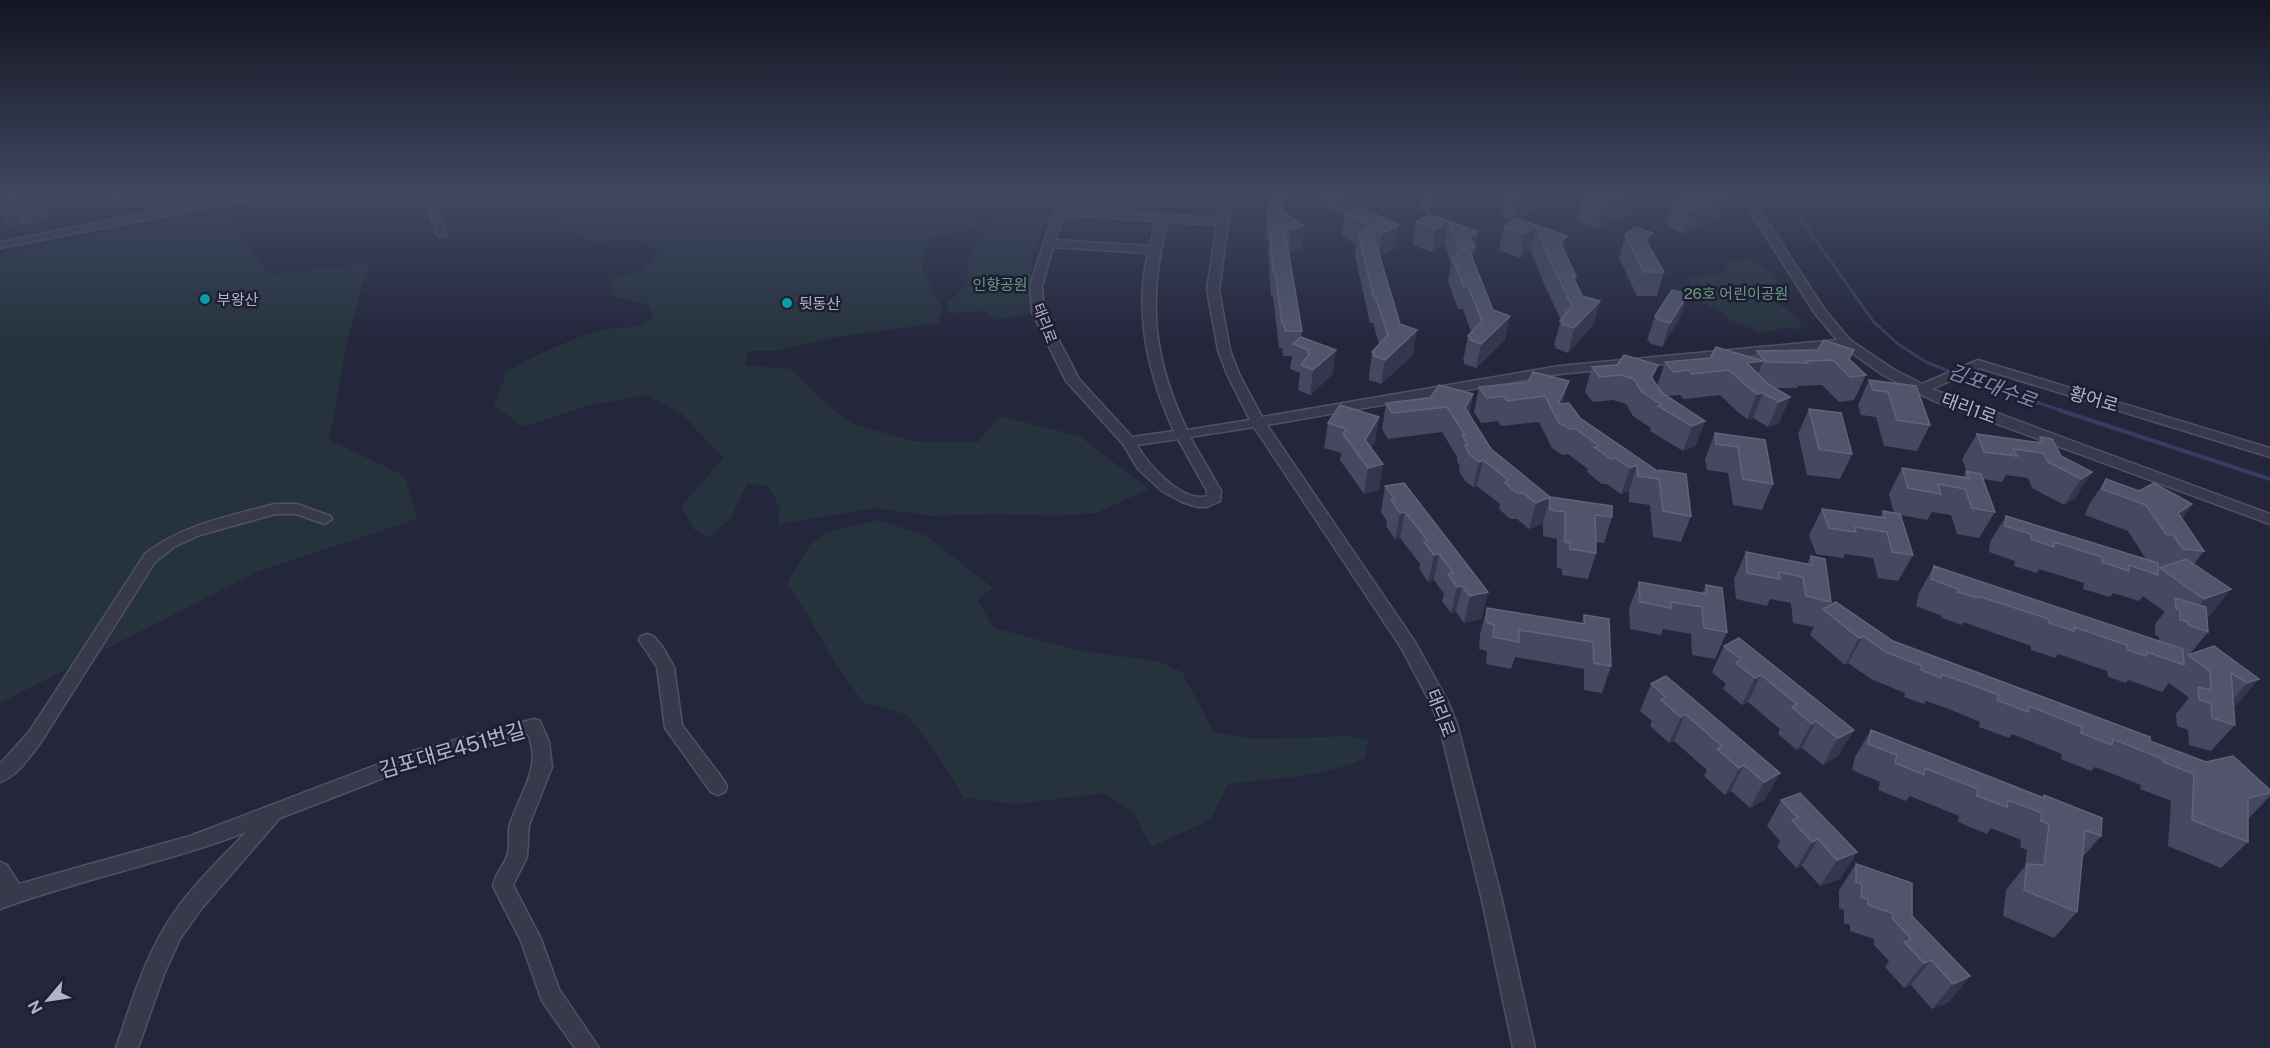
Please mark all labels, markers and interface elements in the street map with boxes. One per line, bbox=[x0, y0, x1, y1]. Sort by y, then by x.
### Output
park label: 인향공원 bbox=[972, 276, 1028, 293]
park label: 26호 어린이공원 bbox=[1684, 285, 1788, 302]
place label: 부왕산 bbox=[217, 291, 259, 308]
marker: 부왕산 bbox=[198, 292, 212, 306]
place label: 뒷동산 bbox=[799, 295, 841, 312]
marker: 뒷동산 bbox=[780, 296, 794, 310]
street label: 태리로 bbox=[1030, 301, 1060, 345]
water label: 김포대수로 bbox=[1945, 359, 2041, 414]
street label: 황어로 bbox=[2067, 382, 2121, 416]
street label: 태리1로 bbox=[1939, 388, 1999, 428]
street label: 태리로 bbox=[1422, 686, 1460, 740]
street label: 김포대로451번길 bbox=[376, 717, 528, 783]
north arrow bbox=[18, 970, 78, 1030]
text: N bbox=[24, 997, 47, 1017]

